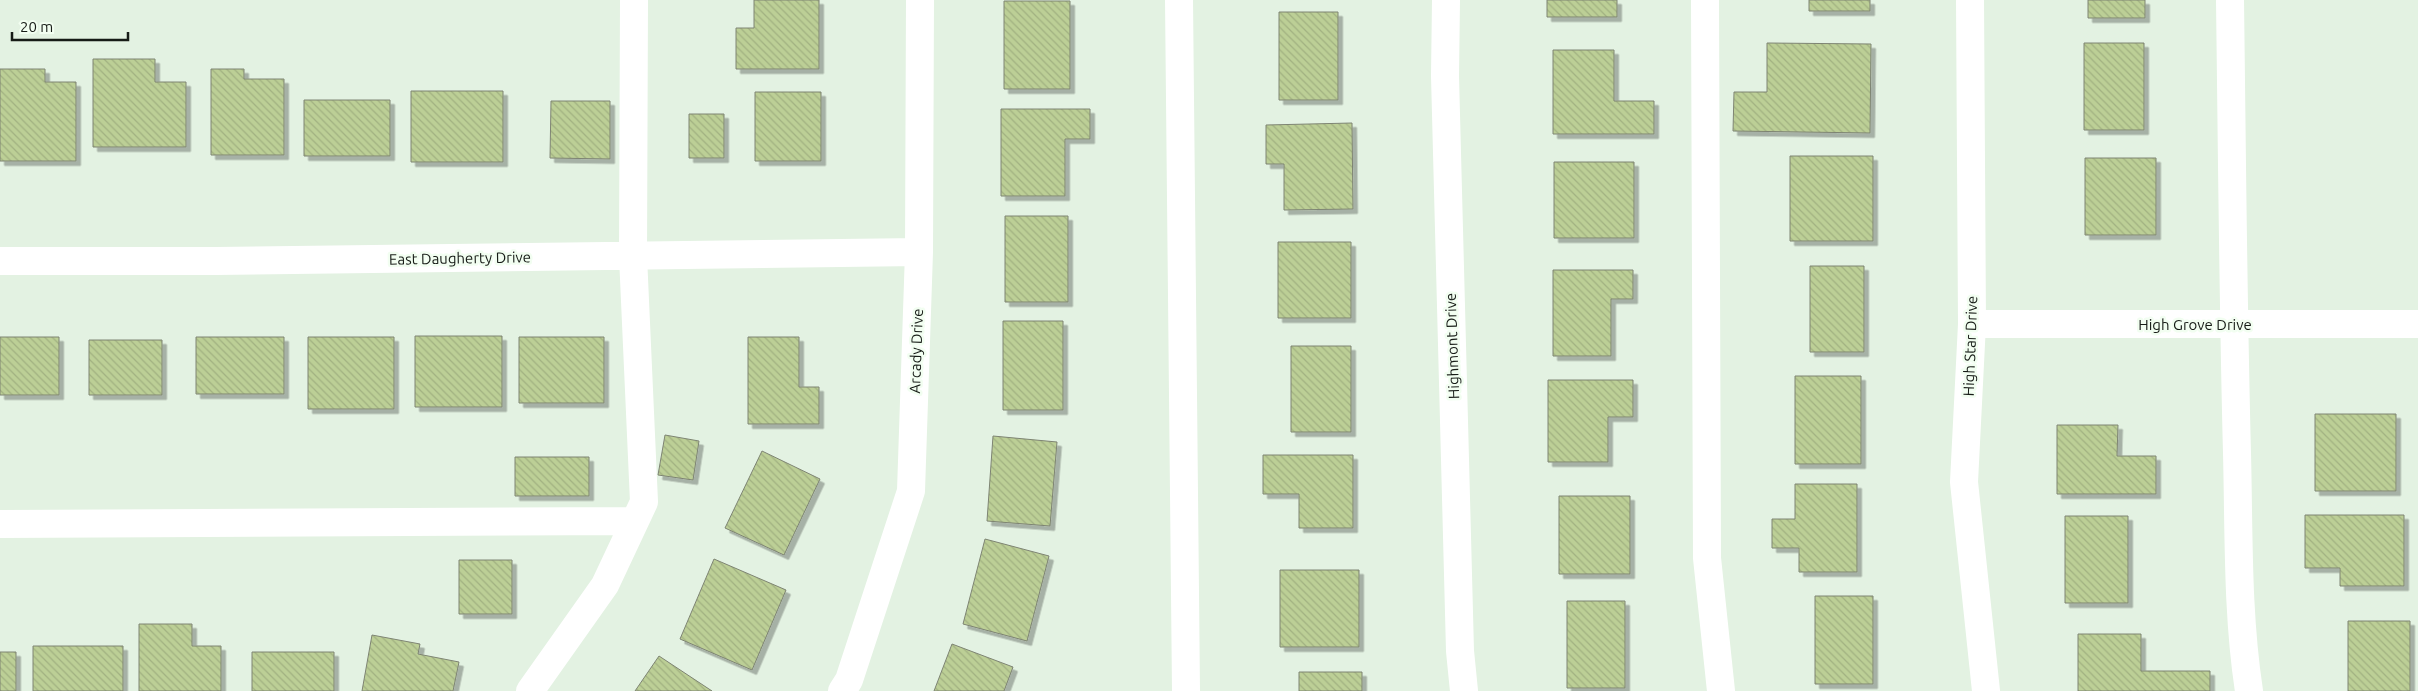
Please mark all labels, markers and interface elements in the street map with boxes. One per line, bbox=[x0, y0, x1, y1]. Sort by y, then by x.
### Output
scale bar bbox=[12, 10, 129, 42]
text: 20 m bbox=[20, 18, 53, 35]
street label: East Daugherty Drive bbox=[389, 248, 531, 268]
street label: Highmont Drive bbox=[1442, 293, 1462, 399]
street label: High Star Drive bbox=[1960, 295, 1980, 397]
street label: Arcady Drive bbox=[906, 308, 926, 394]
street label: High Grove Drive bbox=[2138, 316, 2252, 333]

